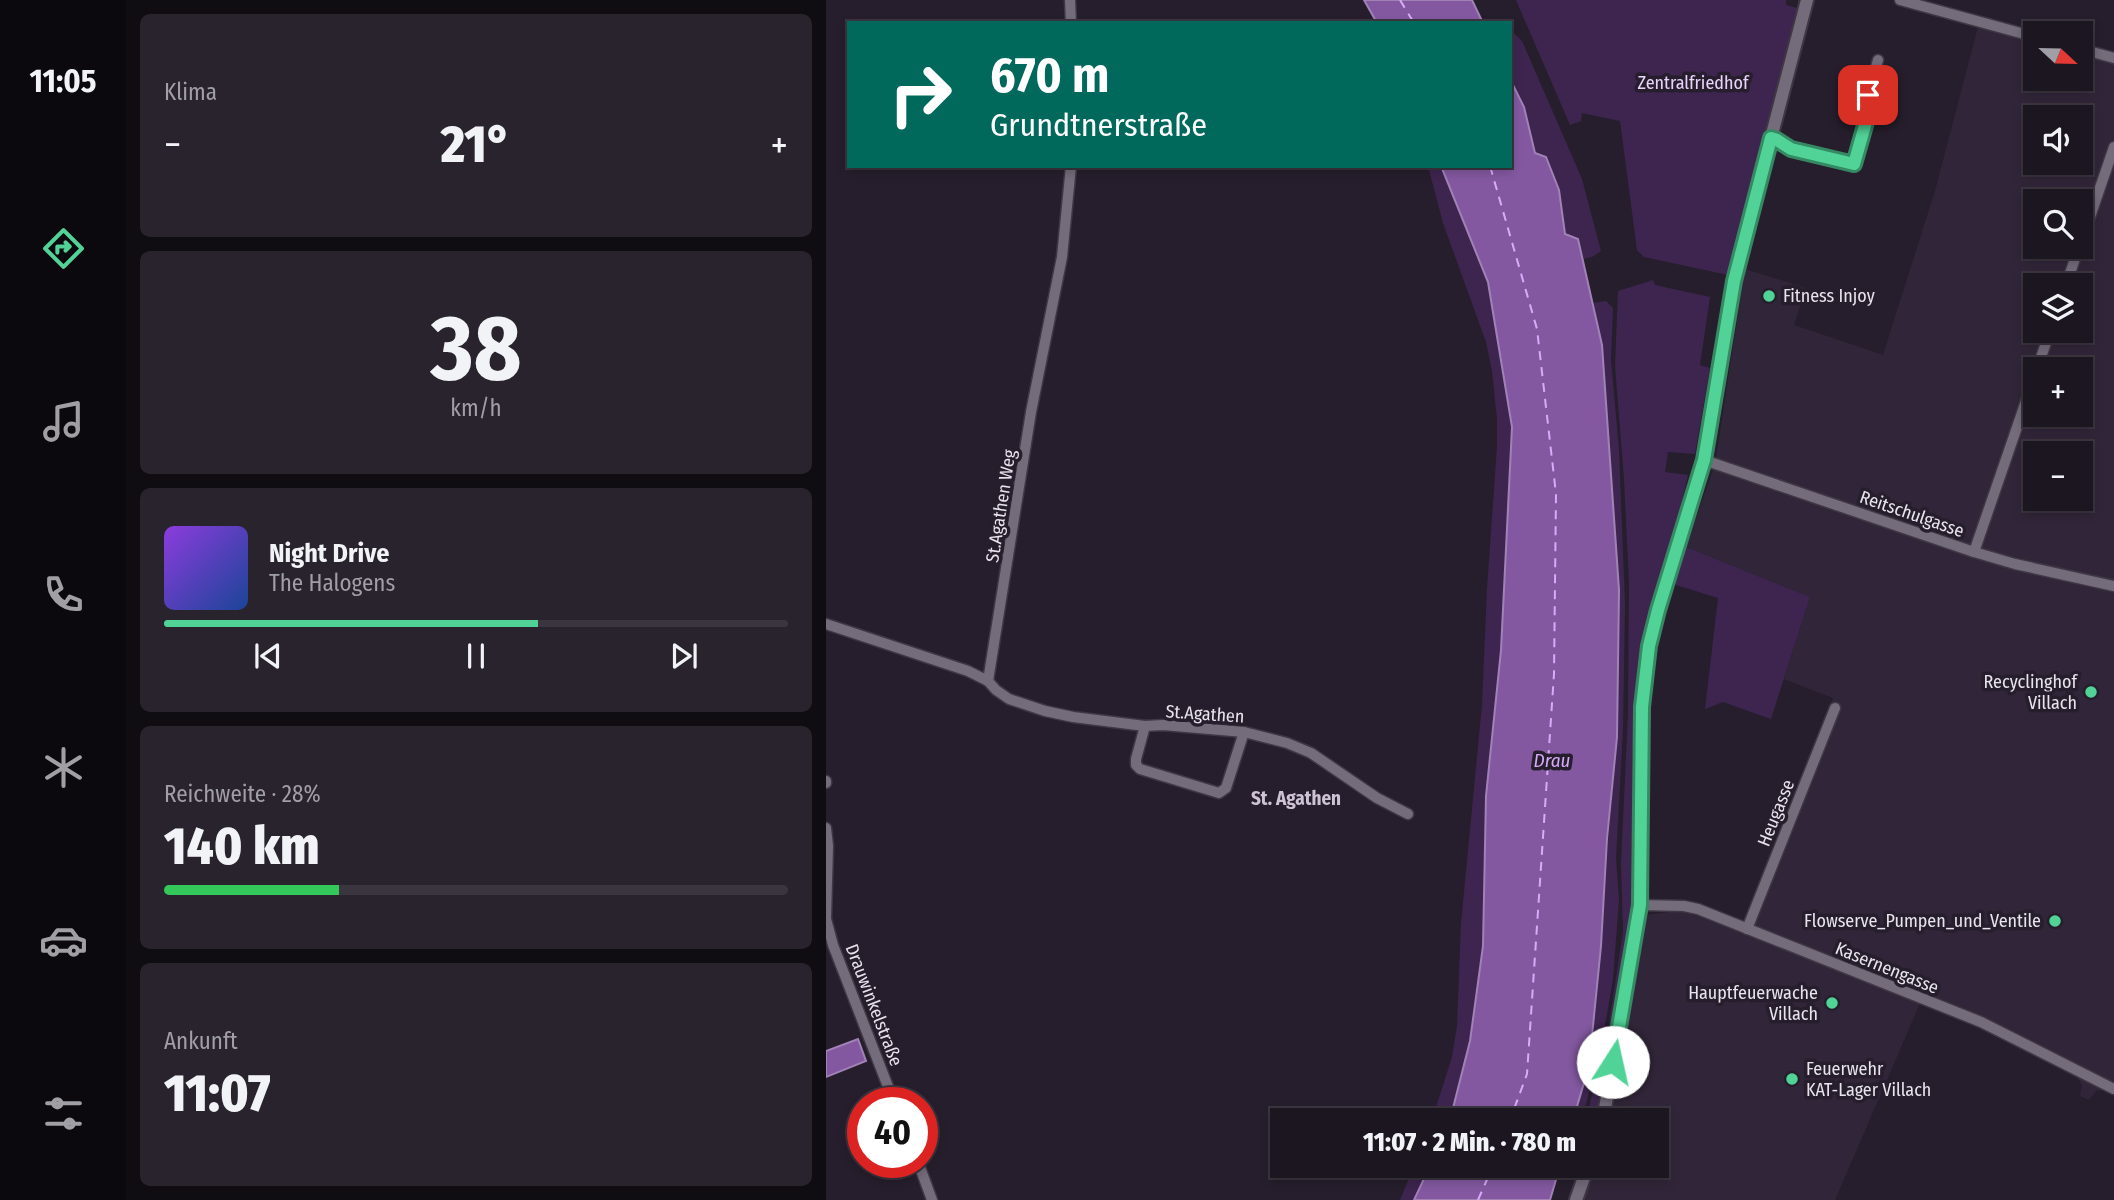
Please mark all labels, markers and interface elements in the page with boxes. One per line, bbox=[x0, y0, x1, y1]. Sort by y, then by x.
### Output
north arrow bbox=[2023, 21, 2093, 91]
map controls bbox=[2023, 21, 2093, 511]
text: 670 m bbox=[990, 46, 1110, 105]
icon: right bbox=[875, 49, 966, 140]
text: 11:05 bbox=[29, 62, 97, 100]
pin bbox=[1838, 65, 1898, 125]
park label: Zentralfriedhof bbox=[1638, 72, 1750, 94]
icon: arrive bbox=[1849, 76, 1887, 114]
text: Klima bbox=[164, 78, 217, 106]
button: sound bbox=[2023, 105, 2093, 175]
text: Grundtnerstraße bbox=[990, 106, 1207, 144]
text: 21° bbox=[441, 113, 511, 176]
text: − bbox=[164, 122, 181, 168]
text: + bbox=[771, 122, 788, 168]
button: search bbox=[2023, 189, 2093, 259]
icon: directions bbox=[39, 224, 88, 273]
button: layers bbox=[2023, 273, 2093, 343]
place label: Fitness Injoy bbox=[1783, 285, 1875, 307]
marker: Fitness Injoy bbox=[1761, 288, 1777, 304]
text: 38 bbox=[430, 294, 522, 403]
button: + bbox=[2023, 357, 2093, 427]
text: km/h bbox=[450, 394, 502, 422]
icon: music bbox=[39, 397, 88, 446]
button: − bbox=[2023, 441, 2093, 511]
street label: St.Agathen Weg bbox=[981, 448, 1021, 564]
street label: Reitschulgasse bbox=[1857, 486, 1967, 542]
text: Night Drive bbox=[269, 538, 389, 569]
text: The Halogens bbox=[269, 569, 395, 597]
icon: phone bbox=[39, 570, 88, 619]
icon: previous bbox=[249, 637, 287, 675]
icon: pause bbox=[457, 637, 495, 675]
icon: next bbox=[665, 637, 703, 675]
place label: Recyclinghof Villach bbox=[1984, 671, 2078, 714]
marker: Recyclinghof Villach bbox=[2083, 684, 2099, 700]
street label: St.Agathen bbox=[1165, 700, 1245, 728]
icon: climate bbox=[39, 743, 88, 792]
water label: Drau bbox=[1534, 749, 1570, 772]
street label: Heugasse bbox=[1753, 776, 1799, 850]
text: Reichweite · 28% bbox=[164, 780, 321, 808]
district label: St. Agathen bbox=[1251, 787, 1341, 810]
text: 140 km bbox=[164, 815, 320, 878]
place label: Flowserve_Pumpen_und_Ventile bbox=[1804, 910, 2041, 932]
marker: Flowserve_Pumpen_und_Ventile bbox=[2047, 913, 2063, 929]
icon: car bbox=[39, 916, 88, 965]
street label: Kasernengasse bbox=[1832, 937, 1942, 999]
street label: Drauwinkelstraße bbox=[841, 941, 907, 1069]
place label: Hauptfeuerwache Villach bbox=[1688, 982, 1818, 1025]
marker: Hauptfeuerwache Villach bbox=[1824, 995, 1840, 1011]
position arrow bbox=[1576, 1025, 1650, 1099]
text: Ankunft bbox=[164, 1027, 238, 1055]
place label: Feuerwehr KAT-Lager Villach bbox=[1806, 1058, 1931, 1101]
text: 11:07 bbox=[164, 1062, 271, 1125]
marker: Feuerwehr KAT-Lager Villach bbox=[1784, 1071, 1800, 1087]
speed limit sign: 40 bbox=[847, 1087, 938, 1178]
icon: filters bbox=[39, 1089, 88, 1138]
text: 11:07 · 2 Min. · 780 m bbox=[1363, 1127, 1576, 1158]

